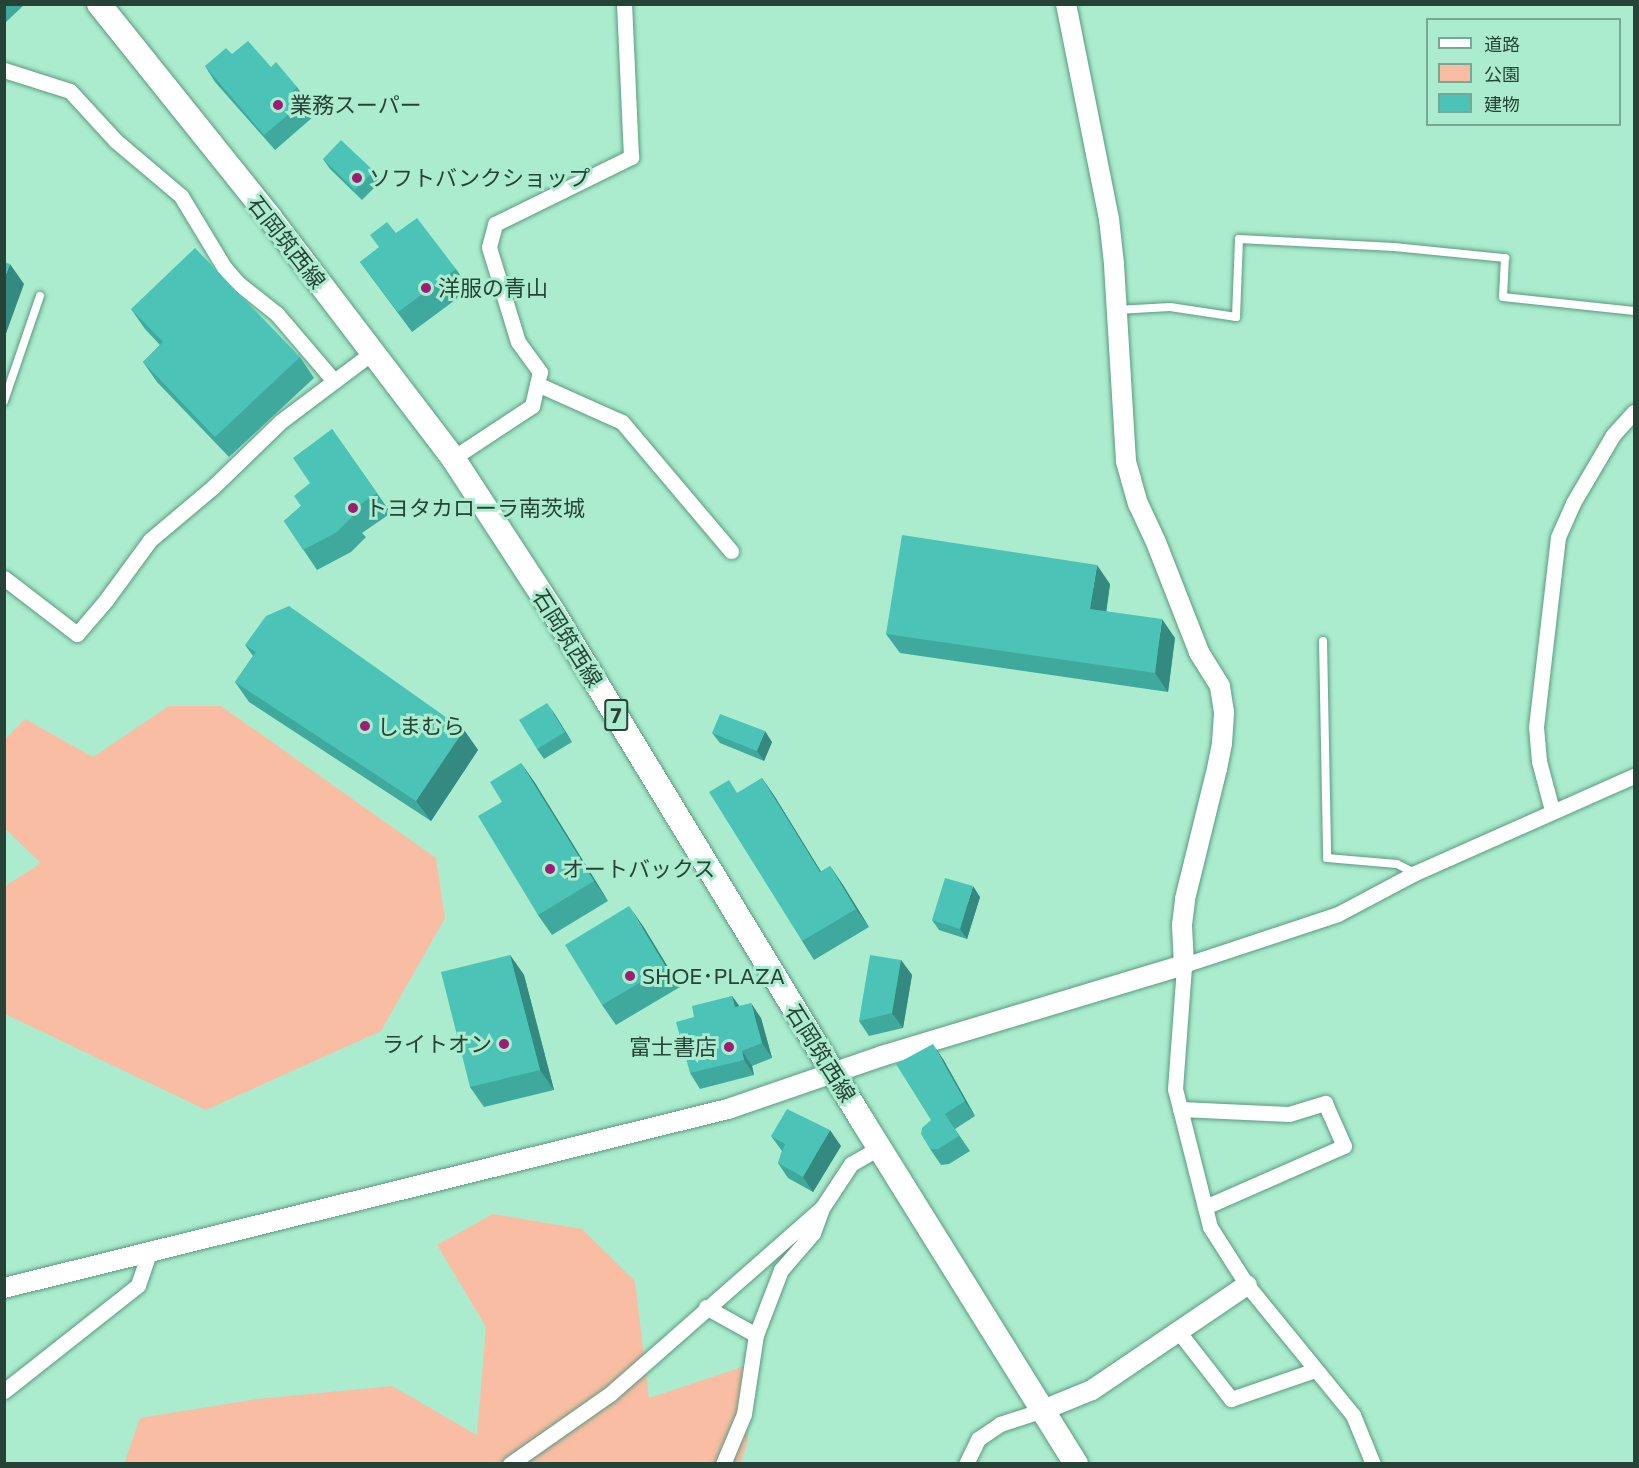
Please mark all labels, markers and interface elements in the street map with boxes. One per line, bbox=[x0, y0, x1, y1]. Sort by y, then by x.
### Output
legend bbox=[1426, 18, 1621, 126]
text: 道路 bbox=[1484, 33, 1520, 55]
text: 公園 bbox=[1484, 63, 1520, 85]
place label: 業務スーパー bbox=[290, 92, 422, 118]
text: 建物 bbox=[1484, 93, 1520, 115]
marker: 業務スーパー bbox=[271, 98, 285, 112]
place label: ソフトバンクショップ bbox=[369, 165, 589, 191]
marker: ソフトバンクショップ bbox=[350, 171, 364, 185]
street label: 石岡筑西線 bbox=[243, 191, 331, 293]
place label: 洋服の青山 bbox=[438, 275, 548, 301]
marker: 洋服の青山 bbox=[419, 281, 433, 295]
place label: トヨタカローラ南茨城 bbox=[365, 495, 585, 521]
marker: トヨタカローラ南茨城 bbox=[346, 501, 360, 515]
street label: 石岡筑西線 bbox=[528, 584, 608, 692]
road number: 7 bbox=[604, 697, 628, 733]
place label: しまむら bbox=[377, 713, 465, 739]
marker: しまむら bbox=[358, 719, 372, 733]
place label: オートバックス bbox=[562, 856, 716, 882]
marker: オートバックス bbox=[543, 862, 557, 876]
place label: SHOE･PLAZA bbox=[642, 963, 785, 989]
marker: SHOE･PLAZA bbox=[623, 969, 637, 983]
street label: 石岡筑西線 bbox=[781, 999, 861, 1107]
place label: ライトオン bbox=[382, 1031, 492, 1057]
place label: 富士書店 bbox=[629, 1034, 717, 1060]
marker: ライトオン bbox=[497, 1037, 511, 1051]
marker: 富士書店 bbox=[722, 1040, 736, 1054]

